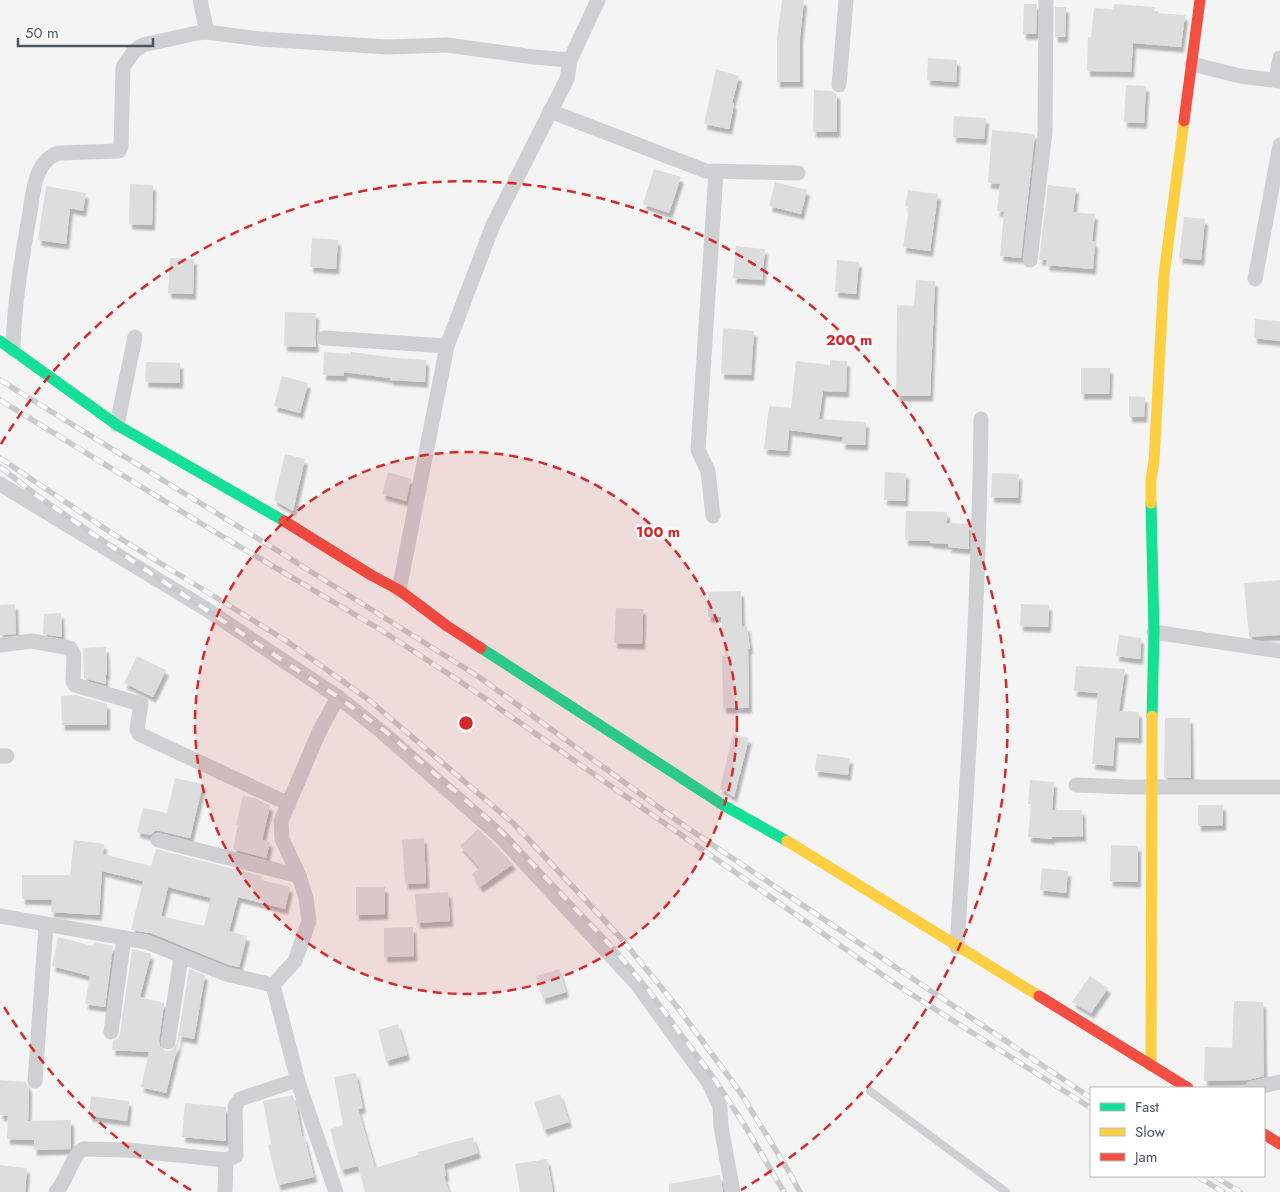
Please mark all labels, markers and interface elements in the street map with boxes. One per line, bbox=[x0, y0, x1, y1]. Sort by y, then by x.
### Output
scale bar bbox=[18, 15, 152, 47]
text: 50 m bbox=[25, 22, 59, 44]
text: 200 m bbox=[826, 329, 872, 351]
text: 100 m bbox=[636, 521, 680, 543]
centre of rings bbox=[457, 714, 475, 732]
legend bbox=[1090, 1087, 1265, 1177]
text: Fast bbox=[1135, 1096, 1159, 1118]
text: Slow bbox=[1135, 1121, 1166, 1143]
text: Jam bbox=[1133, 1146, 1158, 1168]

